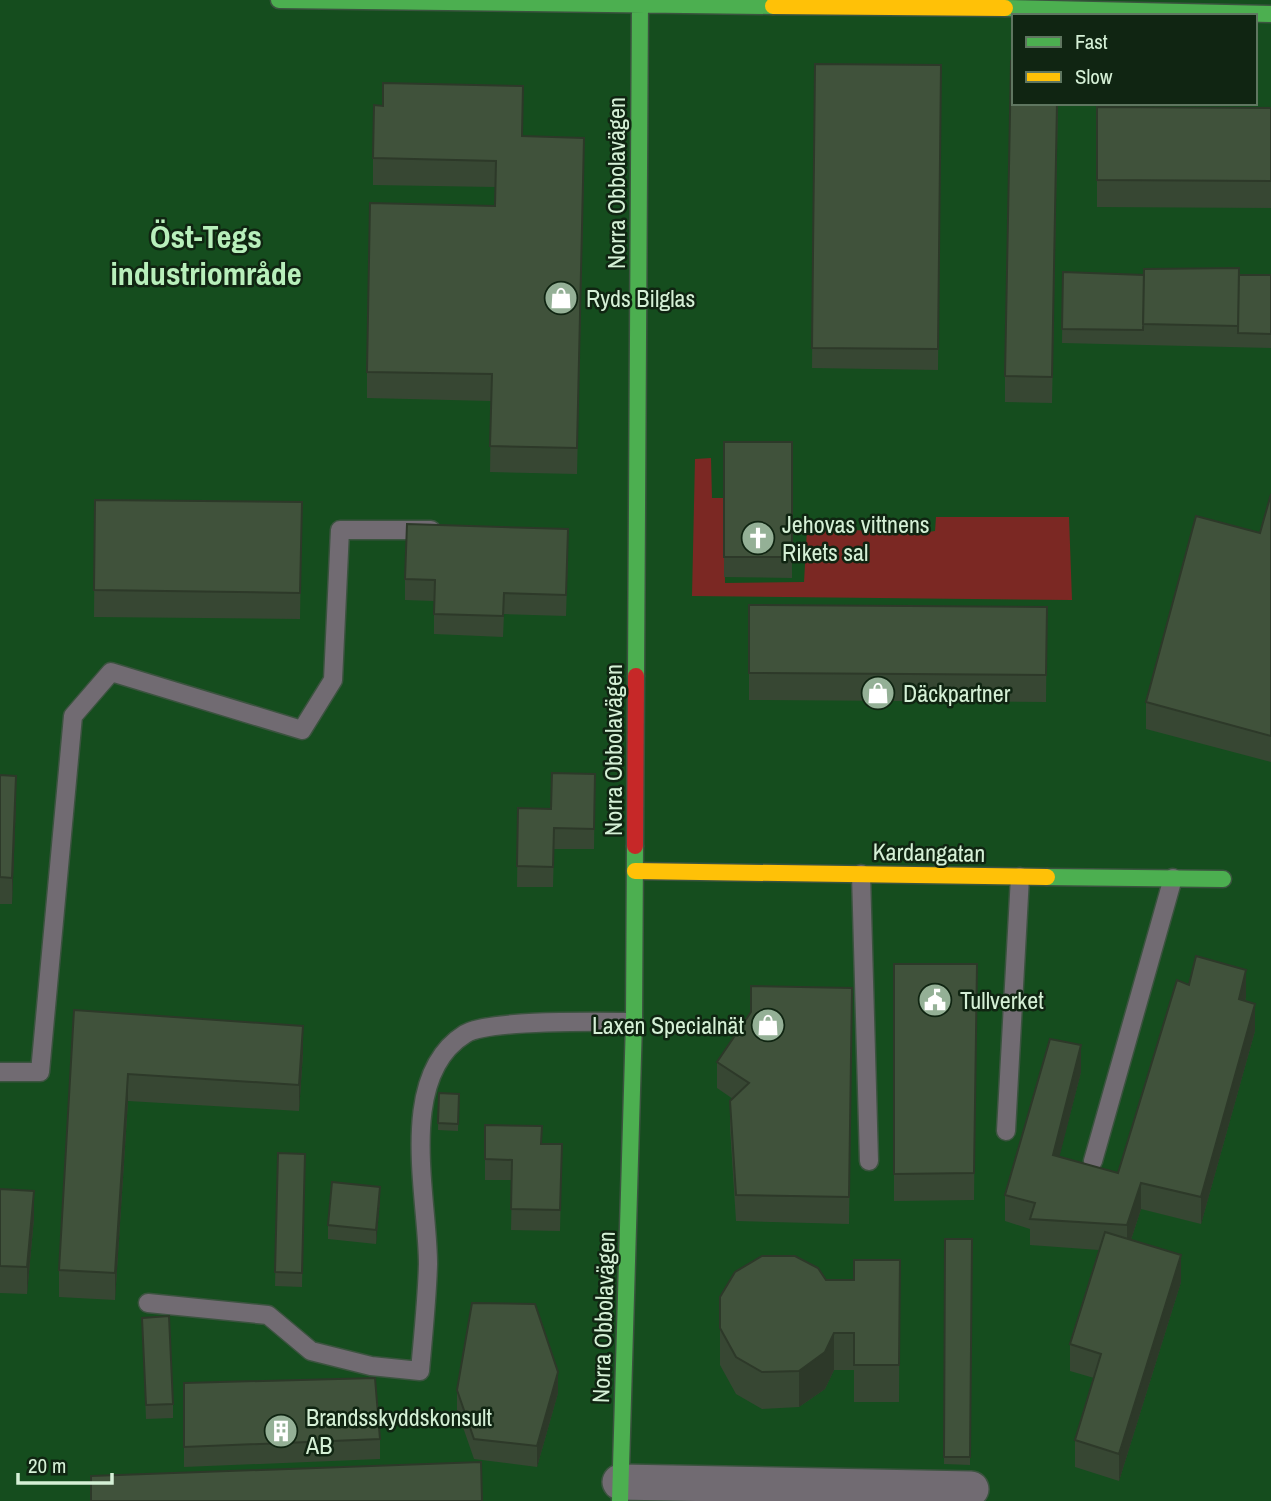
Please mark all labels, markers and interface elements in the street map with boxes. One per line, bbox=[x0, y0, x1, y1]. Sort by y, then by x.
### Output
legend bbox=[1012, 14, 1257, 105]
text: Fast bbox=[1075, 27, 1108, 56]
text: Slow bbox=[1075, 62, 1113, 91]
street label: Norra Obbolavägen bbox=[600, 97, 632, 269]
district label: Öst-Tegs industriområde bbox=[110, 215, 302, 295]
shop icon: Ryds Bilglas bbox=[542, 279, 580, 317]
place label: Ryds Bilglas bbox=[586, 282, 695, 314]
place label: Jehovas vittnens Rikets sal bbox=[782, 508, 930, 568]
church icon: Jehovas vittnens Rikets sal bbox=[739, 519, 777, 557]
street label: Norra Obbolavägen bbox=[597, 664, 629, 836]
shop icon: Däckpartner bbox=[859, 674, 897, 712]
place label: Däckpartner bbox=[903, 677, 1011, 709]
street label: Kardangatan bbox=[872, 835, 986, 869]
public building icon: Tullverket bbox=[916, 981, 954, 1019]
place label: Tullverket bbox=[960, 984, 1044, 1016]
shop icon: Laxen Specialnät bbox=[749, 1006, 787, 1044]
place label: Laxen Specialnät bbox=[592, 1009, 745, 1041]
street label: Norra Obbolavägen bbox=[584, 1231, 622, 1403]
place label: Brandsskyddskonsult AB bbox=[305, 1401, 492, 1461]
building icon: Brandsskyddskonsult AB bbox=[262, 1412, 300, 1450]
scale bar bbox=[18, 1442, 112, 1486]
text: 20 m bbox=[28, 1451, 66, 1480]

